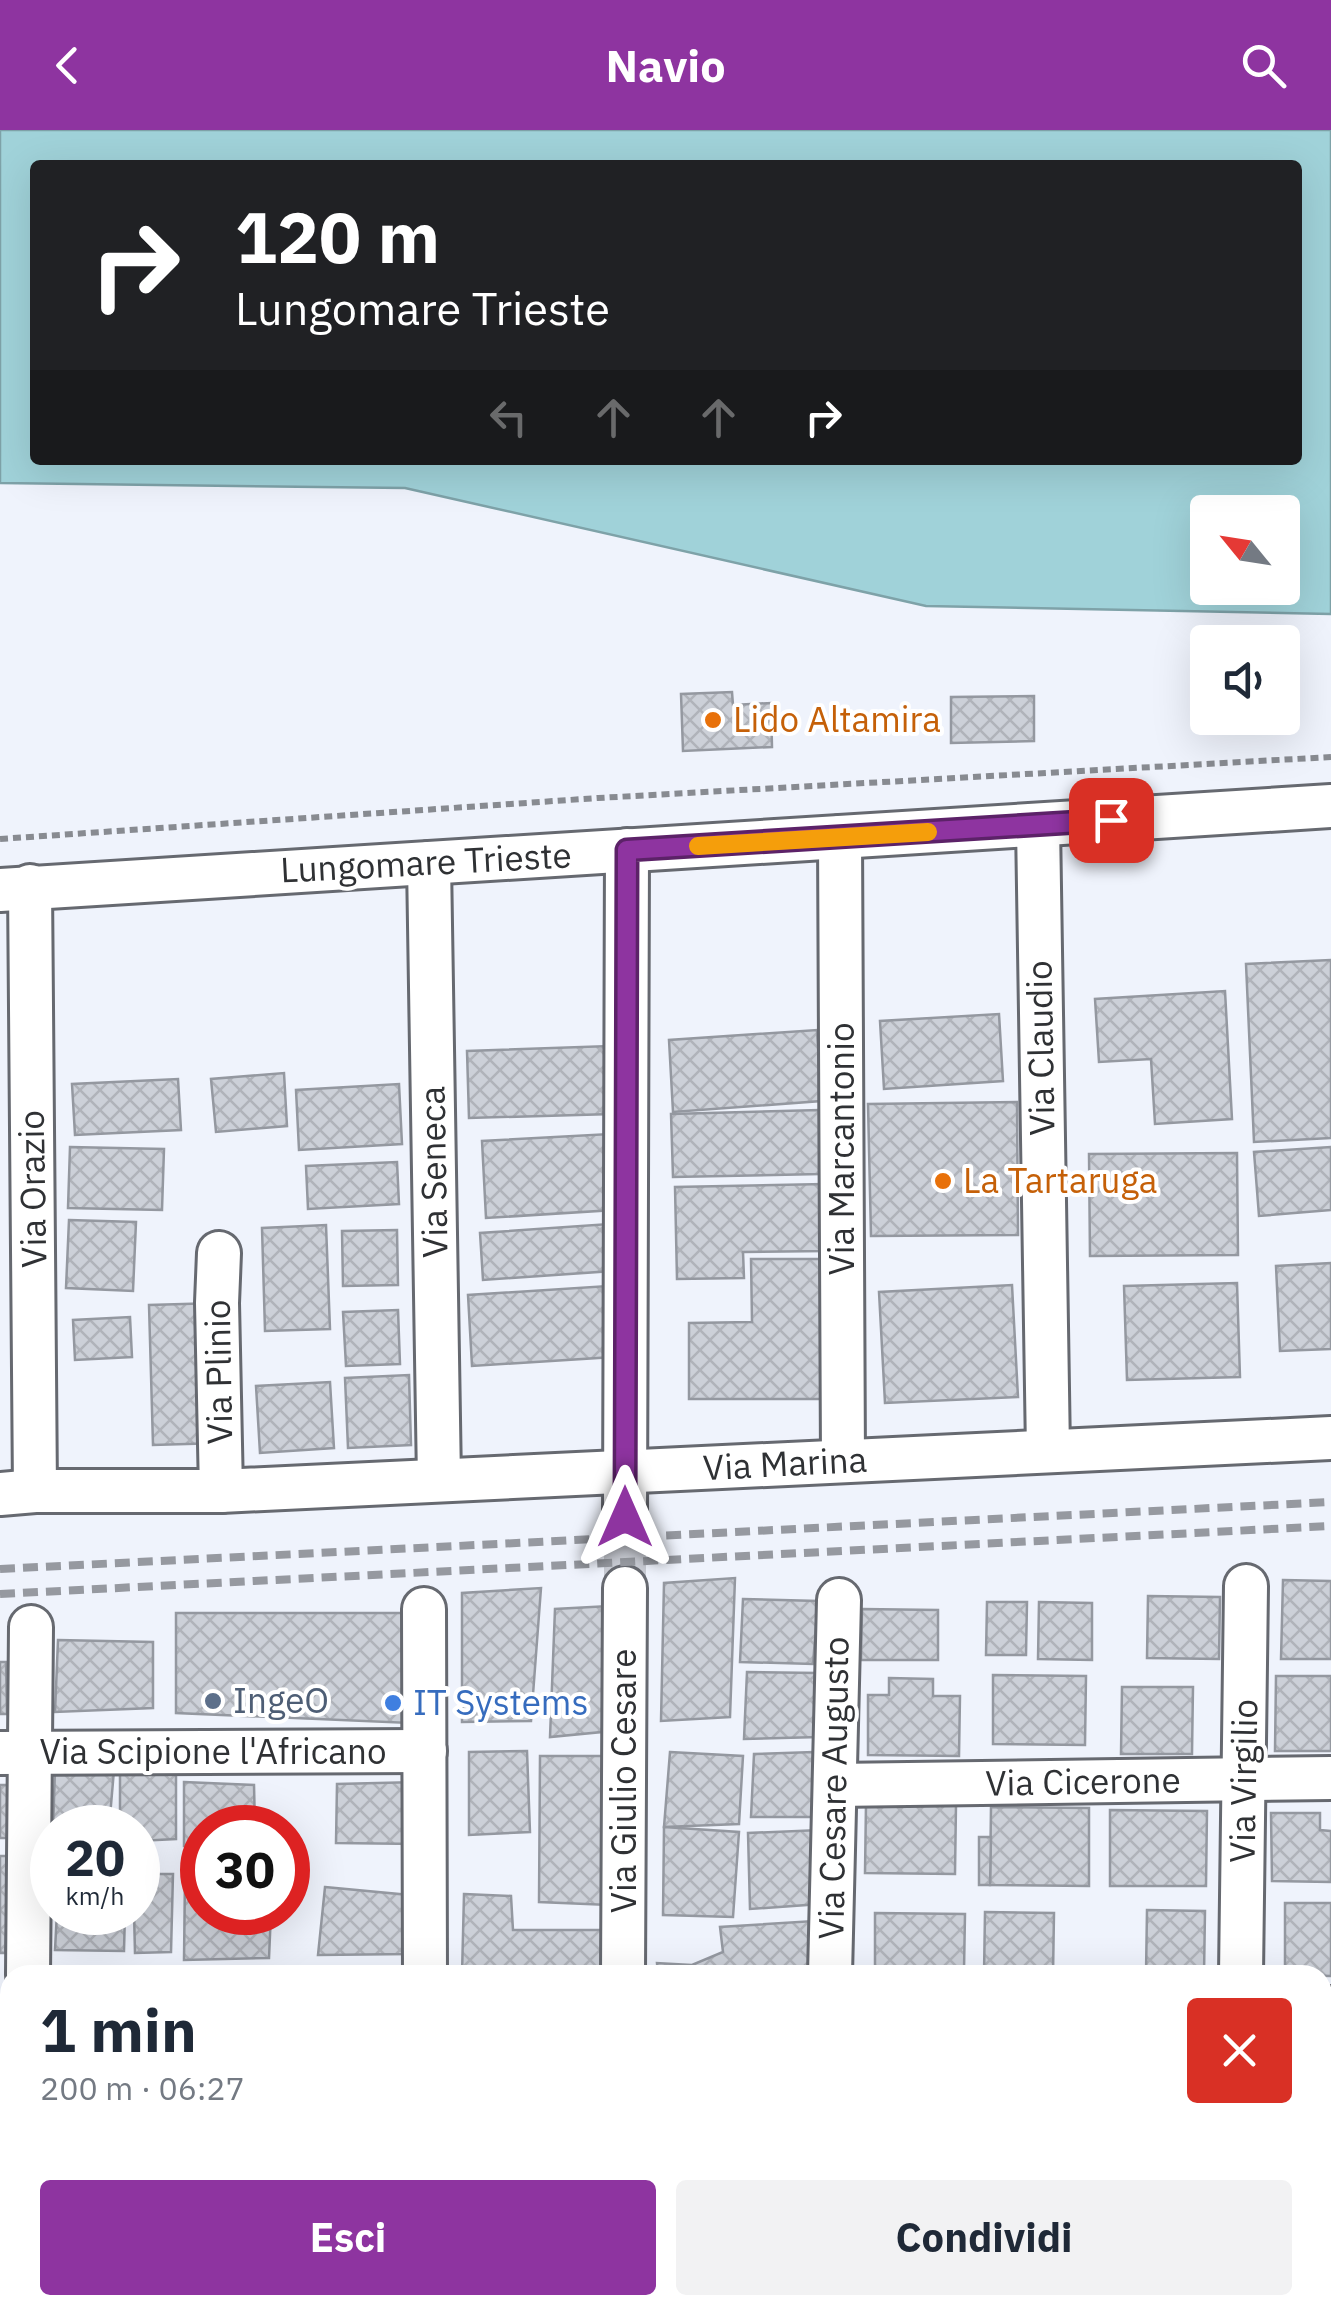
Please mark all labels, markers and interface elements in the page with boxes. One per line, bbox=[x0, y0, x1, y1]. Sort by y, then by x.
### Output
text: Navio bbox=[605, 36, 726, 94]
icon: back bbox=[40, 38, 95, 93]
icon: search bbox=[1236, 38, 1291, 93]
text: 120 m bbox=[235, 191, 440, 282]
icon: right bbox=[70, 200, 200, 330]
text: Lungomare Trieste bbox=[235, 279, 610, 337]
icon: left bbox=[481, 390, 536, 445]
icon: ahead bbox=[586, 390, 641, 445]
icon: ahead bbox=[691, 390, 746, 445]
icon: right bbox=[796, 390, 851, 445]
north arrow bbox=[1190, 495, 1300, 605]
map controls bbox=[1190, 495, 1300, 735]
button: sound bbox=[1190, 625, 1300, 735]
place label: Lido Altamira bbox=[733, 696, 941, 742]
marker: Lido Altamira bbox=[702, 709, 724, 731]
pin bbox=[1069, 778, 1154, 863]
icon: arrive bbox=[1084, 793, 1139, 848]
street label: Lungomare Trieste bbox=[279, 831, 573, 893]
street label: Via Claudio bbox=[1015, 960, 1065, 1136]
street label: Via Marcantonio bbox=[818, 1023, 864, 1275]
street label: Via Seneca bbox=[409, 1086, 457, 1258]
street label: Via Orazio bbox=[8, 1110, 56, 1268]
place label: La Tartaruga bbox=[963, 1157, 1157, 1203]
marker: La Tartaruga bbox=[932, 1170, 954, 1192]
street label: Via Plinio bbox=[194, 1299, 242, 1445]
street label: Via Marina bbox=[702, 1436, 868, 1490]
position arrow bbox=[573, 1465, 677, 1569]
street label: Via Cesare Augusto bbox=[807, 1636, 859, 1940]
street label: Via Giulio Cesare bbox=[600, 1649, 646, 1913]
place label: IngeO bbox=[233, 1677, 329, 1723]
place label: IT Systems bbox=[413, 1679, 588, 1725]
marker: IngeO bbox=[202, 1690, 224, 1712]
marker: IT Systems bbox=[382, 1692, 404, 1714]
street label: Via Virgilio bbox=[1219, 1698, 1267, 1863]
street label: Via Scipione l'Africano bbox=[39, 1728, 387, 1774]
street label: Via Cicerone bbox=[985, 1756, 1181, 1806]
speed limit sign: 30 bbox=[180, 1805, 310, 1935]
text: 20 bbox=[65, 1825, 125, 1890]
text: km/h bbox=[66, 1879, 124, 1912]
text: 1 min bbox=[40, 1990, 197, 2069]
button: close bbox=[1187, 1998, 1292, 2103]
text: 200 m · 06:27 bbox=[40, 2067, 245, 2109]
button: Esci bbox=[40, 2180, 656, 2295]
button: Condividi bbox=[676, 2180, 1292, 2295]

